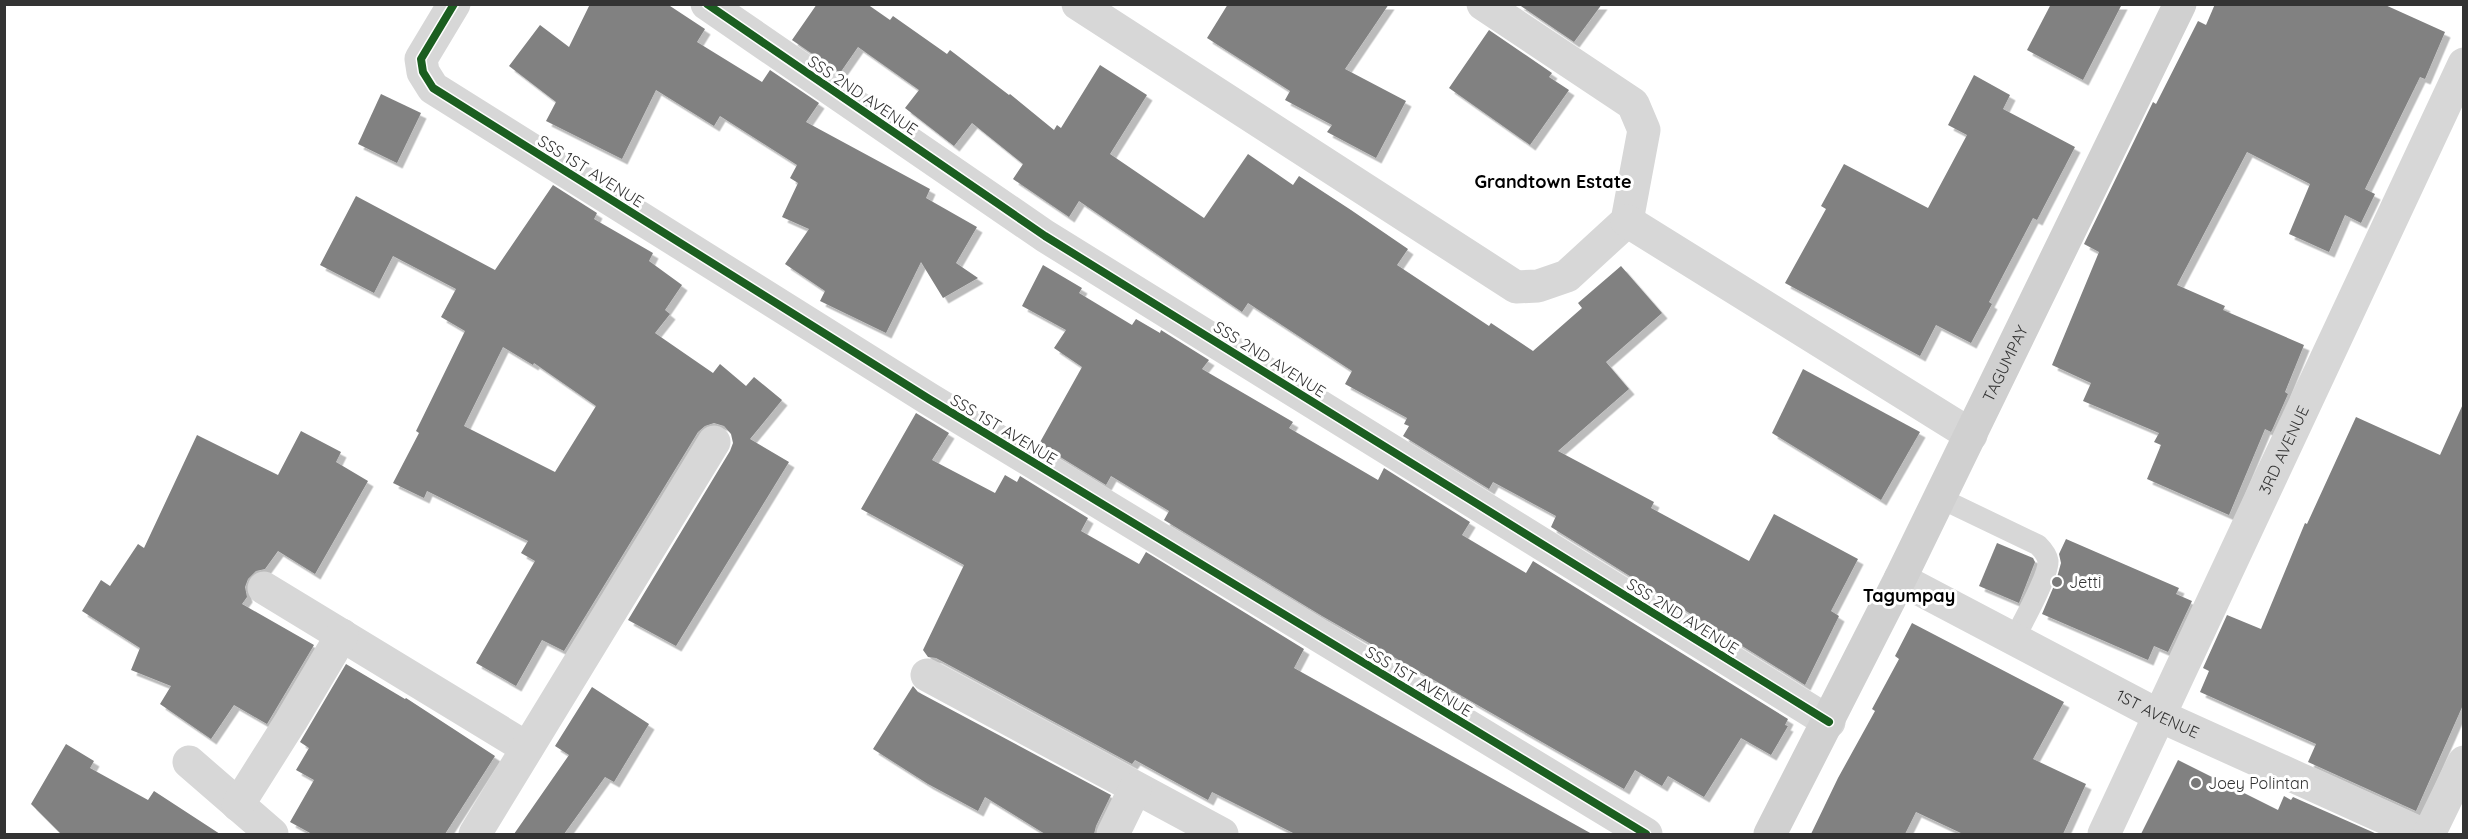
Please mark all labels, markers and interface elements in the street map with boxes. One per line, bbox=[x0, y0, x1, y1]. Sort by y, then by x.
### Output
street label: SSS 2ND AVENUE bbox=[804, 51, 922, 139]
street label: SSS 1ST AVENUE bbox=[534, 130, 648, 212]
district label: Grandtown Estate bbox=[1474, 170, 1632, 193]
street label: SSS 2ND AVENUE bbox=[1210, 316, 1330, 402]
street label: TAGUMPAY bbox=[1978, 322, 2032, 405]
street label: SSS 1ST AVENUE bbox=[947, 389, 1061, 469]
street label: 3RD AVENUE bbox=[2254, 402, 2313, 498]
place label: Jetti bbox=[2069, 572, 2101, 592]
street label: SSS 2ND AVENUE bbox=[1623, 573, 1743, 659]
marker: Jetti bbox=[2050, 575, 2064, 589]
district label: Tagumpay bbox=[1863, 584, 1955, 607]
street label: SSS 1ST AVENUE bbox=[1362, 641, 1476, 721]
street label: 1ST AVENUE bbox=[2113, 685, 2202, 742]
place label: Joey Polintan bbox=[2208, 773, 2309, 793]
marker: Joey Polintan bbox=[2189, 776, 2203, 790]

